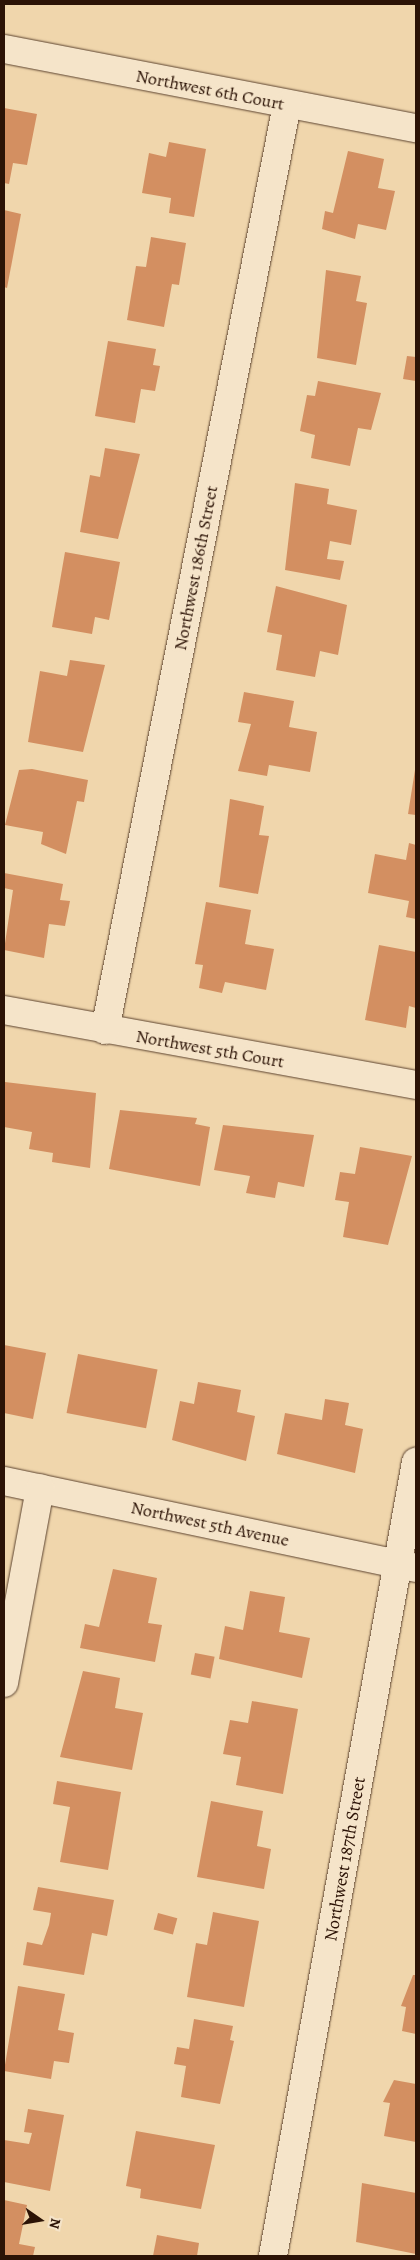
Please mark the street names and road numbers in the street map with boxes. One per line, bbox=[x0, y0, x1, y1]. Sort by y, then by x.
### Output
street label: Northwest 6th Court bbox=[134, 65, 286, 115]
street label: Northwest 186th Street bbox=[169, 484, 223, 652]
street label: Northwest 5th Court bbox=[134, 1025, 286, 1073]
street label: Northwest 5th Avenue bbox=[129, 1497, 291, 1551]
street label: Northwest 187th Street bbox=[320, 1775, 370, 1943]

